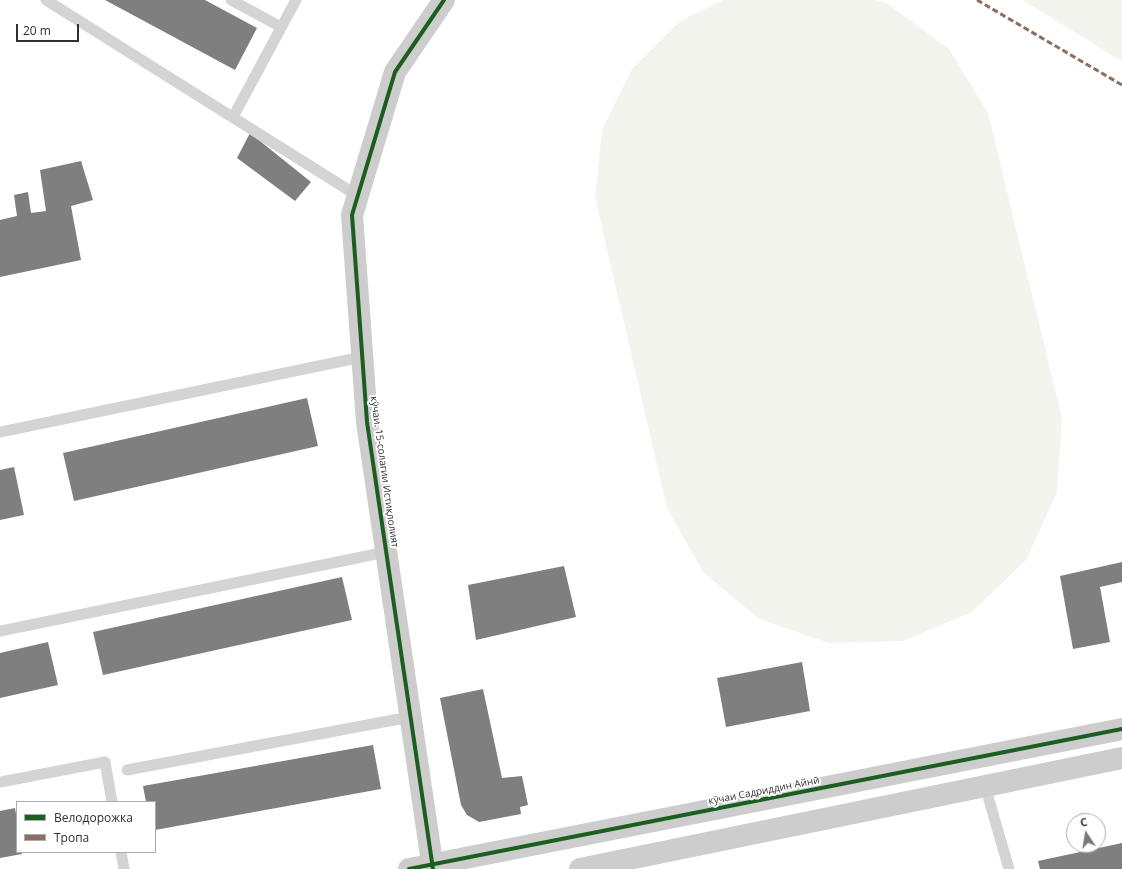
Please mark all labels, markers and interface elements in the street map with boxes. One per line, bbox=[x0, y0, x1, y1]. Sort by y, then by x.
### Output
scale bar bbox=[18, 16, 81, 42]
text: 20 m bbox=[23, 22, 51, 39]
street label: кӯчаи. 15-солагии Истиқлолият bbox=[367, 396, 401, 548]
street label: кӯчаи Садриддин Айнӣ bbox=[707, 774, 821, 808]
legend bbox=[16, 801, 156, 853]
text: Велодорожка bbox=[54, 809, 133, 826]
north arrow bbox=[1066, 813, 1106, 853]
text: С bbox=[1079, 814, 1089, 830]
text: Тропа bbox=[54, 829, 89, 846]

